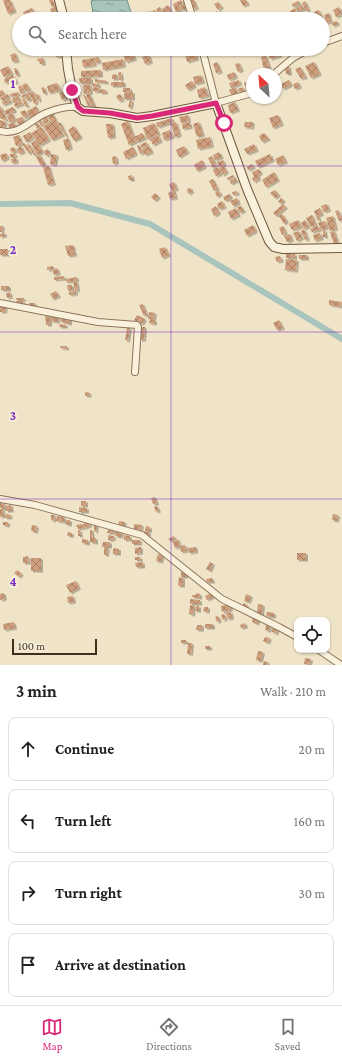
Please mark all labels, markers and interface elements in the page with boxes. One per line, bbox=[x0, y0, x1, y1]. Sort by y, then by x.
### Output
search box bbox=[12, 12, 330, 56]
icon: search bbox=[26, 23, 48, 45]
text: Search here bbox=[58, 26, 127, 42]
north arrow bbox=[246, 68, 282, 104]
text: 1 bbox=[11, 76, 16, 91]
route end bbox=[63, 81, 81, 99]
route start bbox=[215, 114, 233, 132]
text: 2 bbox=[10, 242, 17, 257]
text: 3 bbox=[10, 408, 16, 423]
text: 4 bbox=[9, 574, 17, 589]
map controls bbox=[294, 617, 330, 653]
button: locate bbox=[294, 617, 330, 653]
scale bar bbox=[12, 637, 97, 656]
text: 100 m bbox=[18, 640, 45, 652]
text: 3 min bbox=[16, 682, 57, 701]
text: Walk · 210 m bbox=[260, 684, 326, 699]
icon: ahead bbox=[17, 738, 39, 760]
text: Continue bbox=[55, 741, 114, 757]
text: 20 m bbox=[299, 742, 325, 757]
icon: left bbox=[17, 810, 39, 832]
text: Turn left bbox=[55, 813, 111, 829]
text: 160 m bbox=[294, 814, 325, 829]
icon: right bbox=[17, 882, 39, 904]
text: Turn right bbox=[55, 885, 122, 901]
text: 30 m bbox=[299, 886, 325, 901]
icon: arrive bbox=[17, 954, 39, 976]
text: Arrive at destination bbox=[55, 957, 186, 973]
tab: Map bbox=[41, 1016, 63, 1052]
tab: Directions bbox=[146, 1016, 192, 1052]
tab: Saved bbox=[275, 1016, 301, 1052]

